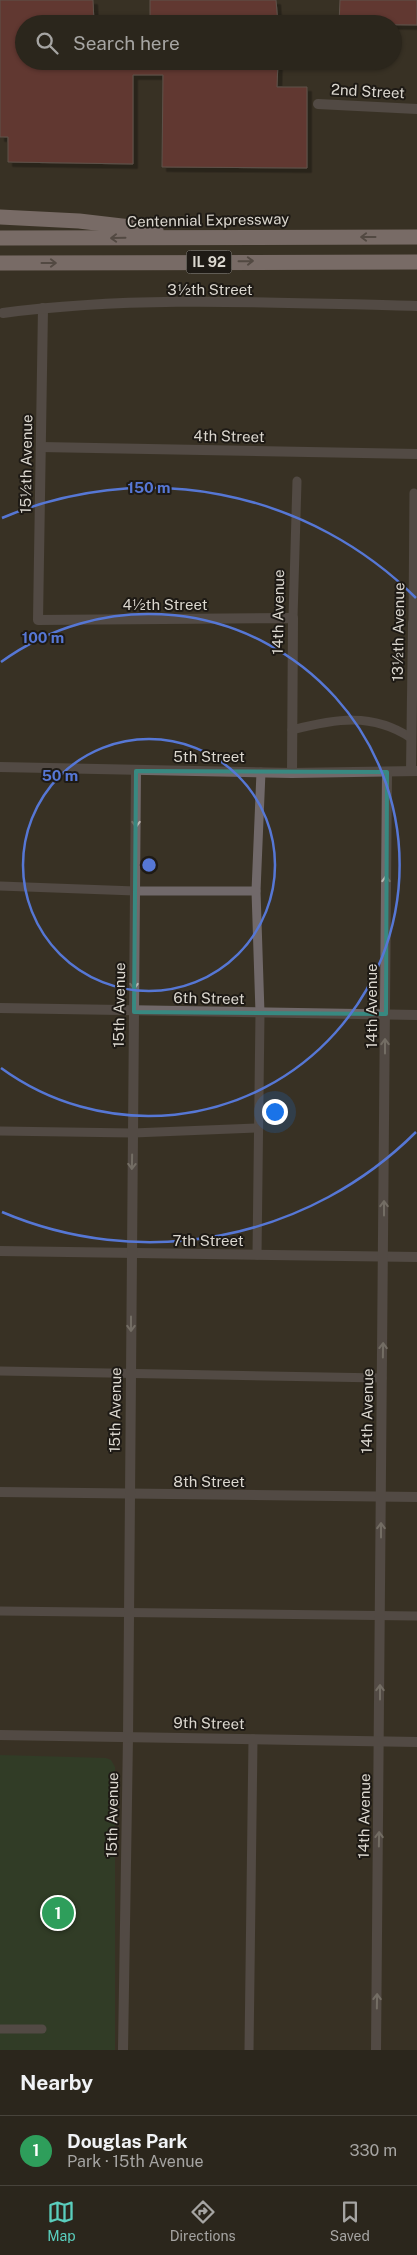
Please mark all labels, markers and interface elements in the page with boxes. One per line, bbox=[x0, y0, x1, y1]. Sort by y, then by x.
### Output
search box bbox=[15, 15, 402, 70]
icon: search bbox=[33, 29, 61, 57]
text: Search here bbox=[73, 32, 180, 54]
street label: 2nd Street bbox=[331, 81, 406, 101]
street label: Centennial Expressway bbox=[127, 210, 289, 230]
one-way arrow bbox=[361, 232, 377, 242]
one-way arrow bbox=[111, 233, 127, 243]
road number: IL 92 bbox=[186, 250, 232, 274]
one-way arrow bbox=[238, 256, 254, 266]
one-way arrow bbox=[40, 258, 56, 268]
street label: 3½th Street bbox=[167, 281, 253, 298]
street label: 15½th Avenue bbox=[17, 414, 35, 514]
street label: 4th Street bbox=[193, 427, 265, 445]
text: 150 m bbox=[127, 479, 171, 496]
street label: 14th Avenue bbox=[269, 569, 287, 655]
street label: 13½th Avenue bbox=[389, 582, 407, 682]
street label: 4½th Street bbox=[122, 596, 208, 613]
text: 100 m bbox=[22, 629, 64, 646]
street label: 5th Street bbox=[173, 748, 245, 765]
text: 50 m bbox=[42, 767, 78, 784]
one-way arrow bbox=[131, 811, 141, 827]
centre of rings bbox=[140, 856, 158, 874]
one-way arrow bbox=[382, 876, 391, 892]
street label: 15th Avenue bbox=[110, 962, 128, 1048]
street label: 14th Avenue bbox=[363, 963, 380, 1049]
one-way arrow bbox=[130, 974, 139, 990]
street label: 6th Street bbox=[173, 989, 245, 1007]
one-way arrow bbox=[380, 1038, 390, 1054]
your location bbox=[262, 1099, 288, 1125]
one-way arrow bbox=[127, 1154, 137, 1170]
one-way arrow bbox=[380, 1201, 389, 1217]
street label: 7th Street bbox=[173, 1232, 244, 1249]
one-way arrow bbox=[126, 1316, 136, 1332]
one-way arrow bbox=[378, 1342, 388, 1358]
street label: 15th Avenue bbox=[106, 1367, 124, 1453]
street label: 14th Avenue bbox=[358, 1368, 376, 1454]
street label: 8th Street bbox=[173, 1473, 245, 1490]
one-way arrow bbox=[376, 1522, 386, 1538]
one-way arrow bbox=[375, 1684, 385, 1700]
street label: 9th Street bbox=[173, 1714, 245, 1732]
street label: 15th Avenue bbox=[103, 1772, 121, 1858]
street label: 14th Avenue bbox=[355, 1773, 373, 1859]
one-way arrow bbox=[374, 1831, 383, 1847]
pin: 1 bbox=[42, 1894, 74, 1932]
one-way arrow bbox=[372, 1994, 381, 2010]
text: Nearby bbox=[20, 2070, 93, 2095]
text: Douglas Park bbox=[67, 2130, 187, 2152]
text: 1 bbox=[33, 2141, 39, 2160]
text: 330 m bbox=[350, 2141, 397, 2160]
text: Park · 15th Avenue bbox=[67, 2152, 204, 2171]
tab: Map bbox=[47, 2198, 76, 2244]
tab: Directions bbox=[170, 2198, 236, 2244]
tab: Saved bbox=[330, 2198, 370, 2244]

